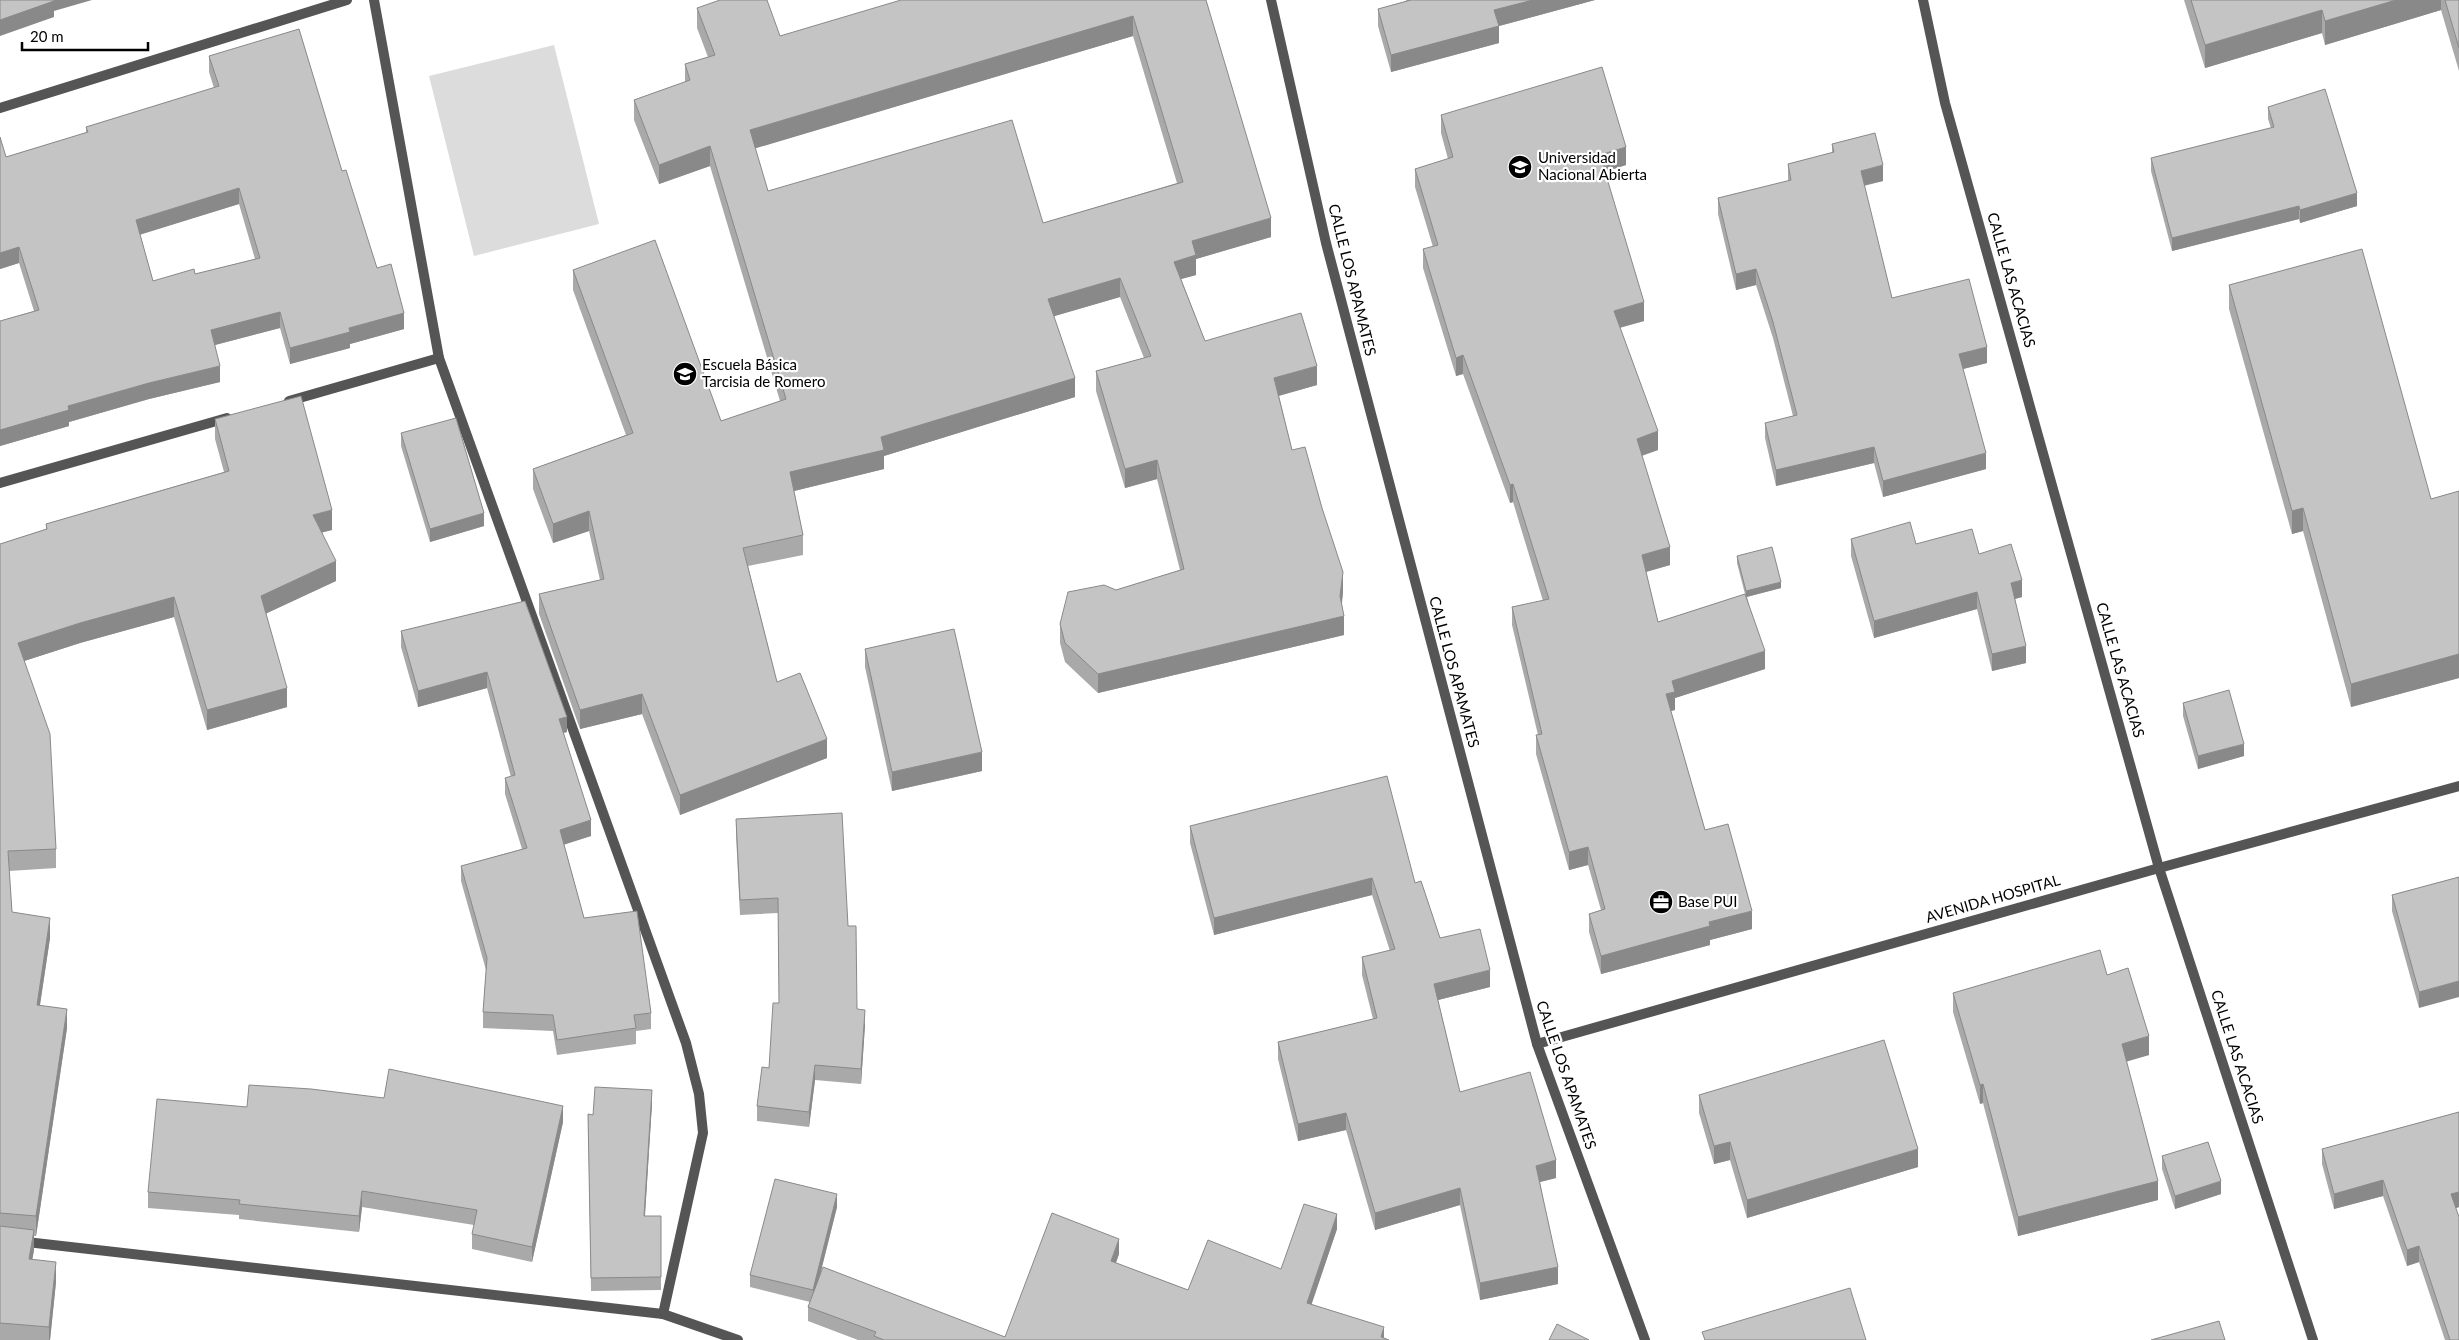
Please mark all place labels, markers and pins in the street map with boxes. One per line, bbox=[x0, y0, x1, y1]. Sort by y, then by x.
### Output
place label: Universidad Nacional Abierta bbox=[1538, 148, 1647, 183]
school or university icon: Universidad Nacional Abierta bbox=[1507, 154, 1533, 180]
place label: Escuela Básica Tarcisia de Romero bbox=[702, 355, 825, 390]
school or university icon: Escuela Básica Tarcisia de Romero bbox=[672, 361, 698, 387]
office icon: Base PUI bbox=[1648, 889, 1674, 915]
place label: Base PUI bbox=[1678, 892, 1738, 910]

